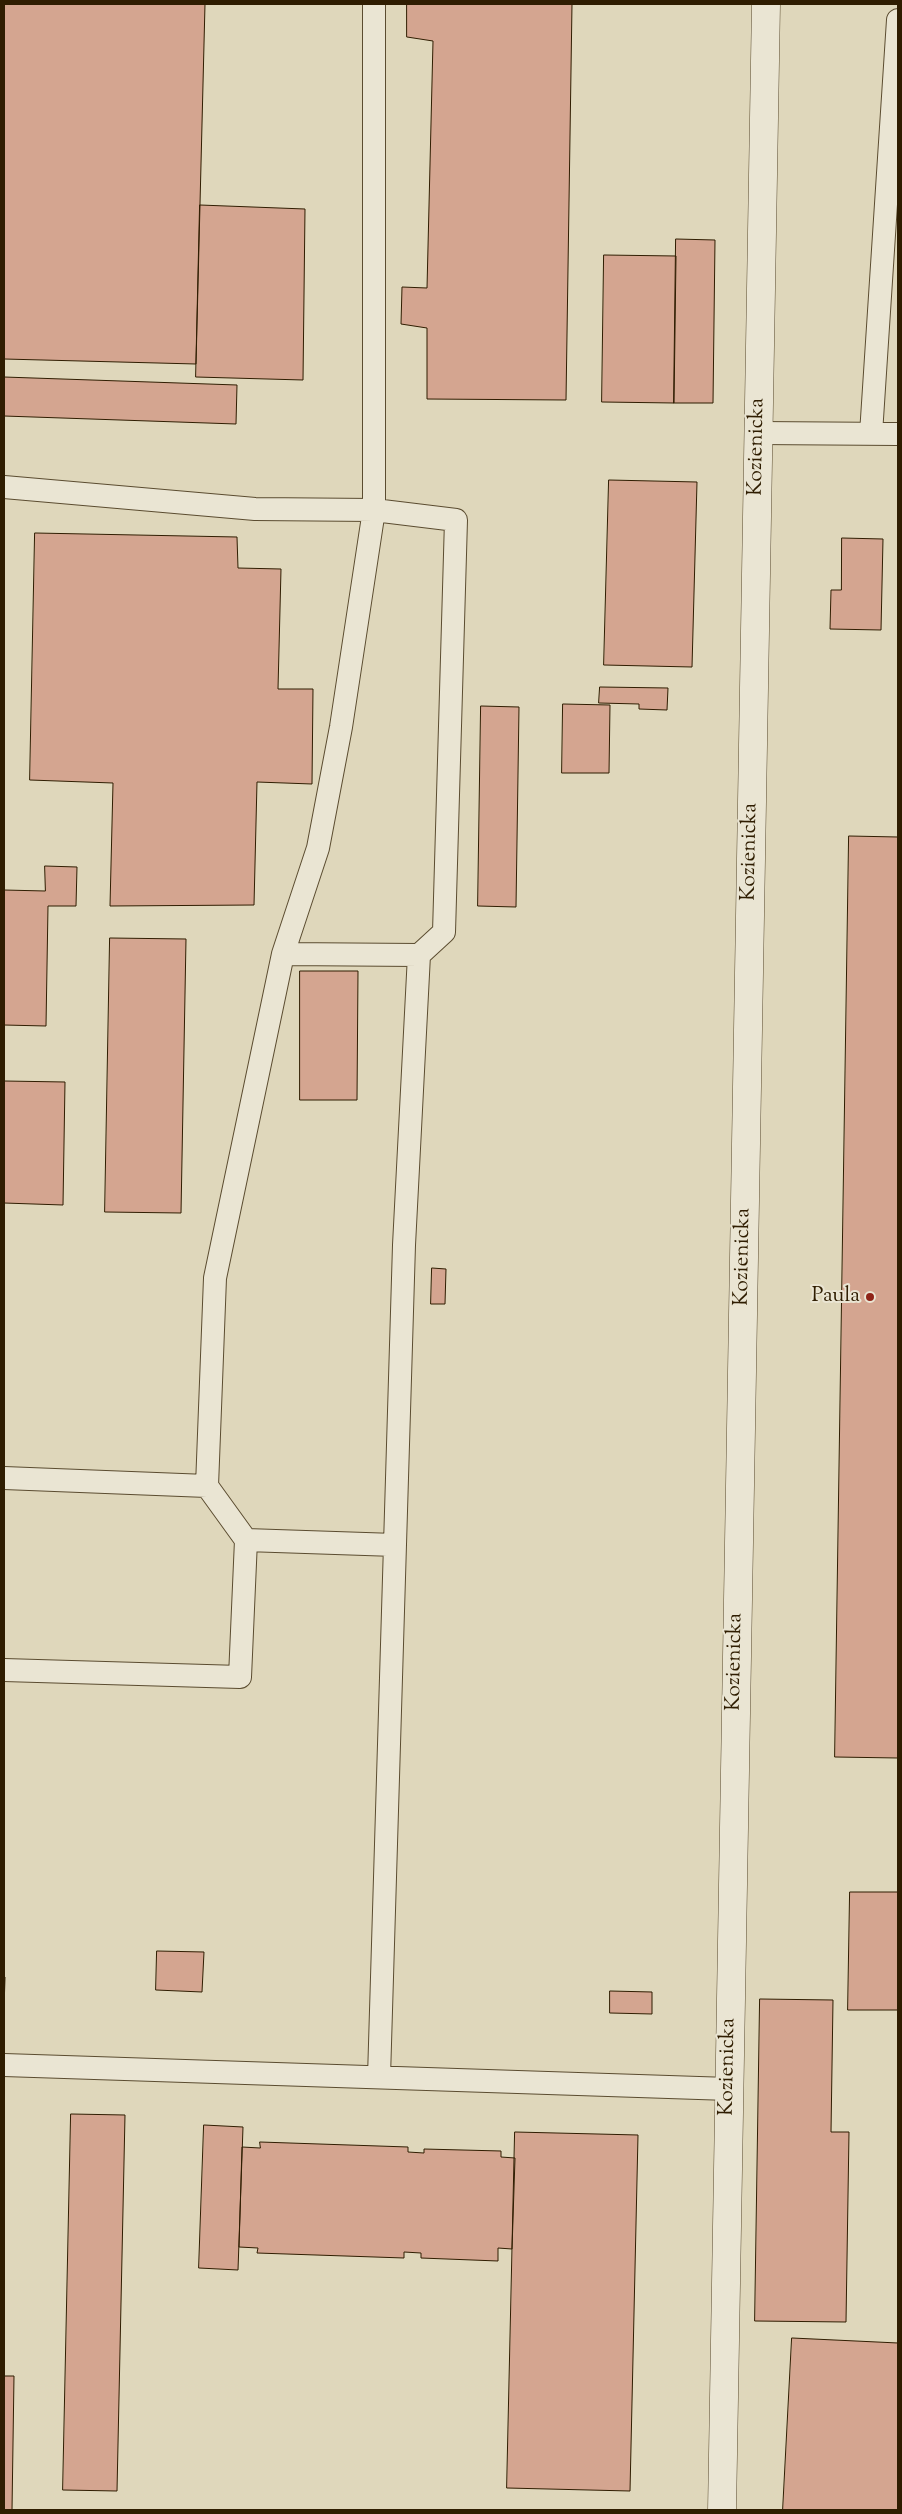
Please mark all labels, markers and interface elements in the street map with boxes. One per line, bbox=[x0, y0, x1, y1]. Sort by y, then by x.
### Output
street label: Kozienicka bbox=[745, 398, 771, 496]
street label: Kozienicka bbox=[738, 803, 764, 901]
street label: Kozienicka bbox=[731, 1208, 757, 1306]
place label: Paula bbox=[811, 1284, 860, 1310]
marker: Paula bbox=[864, 1291, 876, 1303]
street label: Kozienicka bbox=[723, 1613, 749, 1711]
street label: Kozienicka bbox=[716, 2018, 742, 2116]

